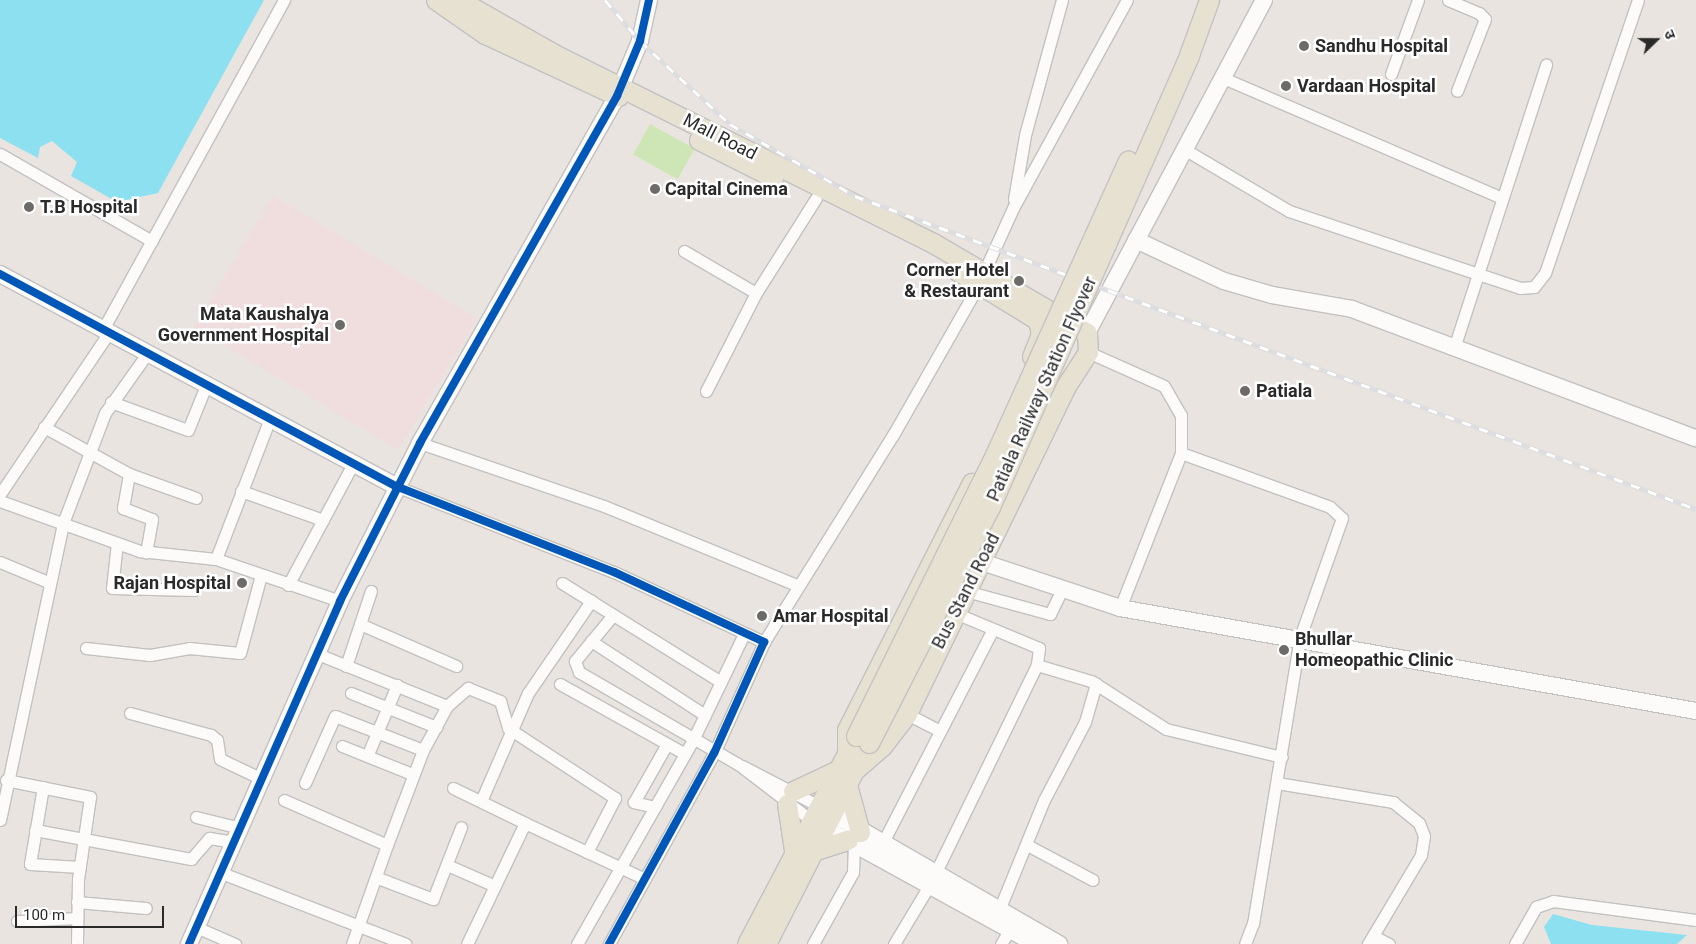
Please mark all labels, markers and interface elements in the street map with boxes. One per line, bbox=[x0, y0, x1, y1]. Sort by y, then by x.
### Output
north arrow bbox=[1631, 15, 1681, 65]
text: उ bbox=[1661, 28, 1679, 41]
place label: Sandhu Hospital bbox=[1315, 35, 1448, 57]
marker: Sandhu Hospital bbox=[1297, 39, 1311, 53]
place label: Vardaan Hospital bbox=[1297, 75, 1436, 97]
marker: Vardaan Hospital bbox=[1279, 79, 1293, 93]
street label: Mall Road bbox=[679, 109, 761, 165]
place label: Capital Cinema bbox=[665, 178, 788, 200]
marker: Capital Cinema bbox=[649, 183, 661, 195]
place label: T.B Hospital bbox=[40, 196, 138, 218]
marker: T.B Hospital bbox=[22, 200, 36, 214]
place label: Corner Hotel & Restaurant bbox=[904, 260, 1009, 302]
street label: Patiala Railway Station Flyover bbox=[983, 273, 1101, 505]
marker: Corner Hotel & Restaurant bbox=[1013, 275, 1025, 287]
place label: Mata Kaushalya Government Hospital bbox=[158, 304, 329, 346]
marker: Mata Kaushalya Government Hospital bbox=[333, 318, 347, 332]
place label: Patiala bbox=[1256, 380, 1312, 402]
marker: Patiala bbox=[1238, 384, 1252, 398]
street label: Bus Stand Road bbox=[928, 529, 1004, 653]
place label: Rajan Hospital bbox=[113, 572, 231, 594]
marker: Rajan Hospital bbox=[235, 576, 249, 590]
place label: Amar Hospital bbox=[773, 605, 889, 627]
marker: Amar Hospital bbox=[755, 609, 769, 623]
place label: Bhullar Homeopathic Clinic bbox=[1295, 629, 1453, 672]
marker: Bhullar Homeopathic Clinic bbox=[1277, 643, 1291, 657]
scale bar bbox=[18, 896, 166, 928]
text: 100 m bbox=[23, 906, 65, 924]

